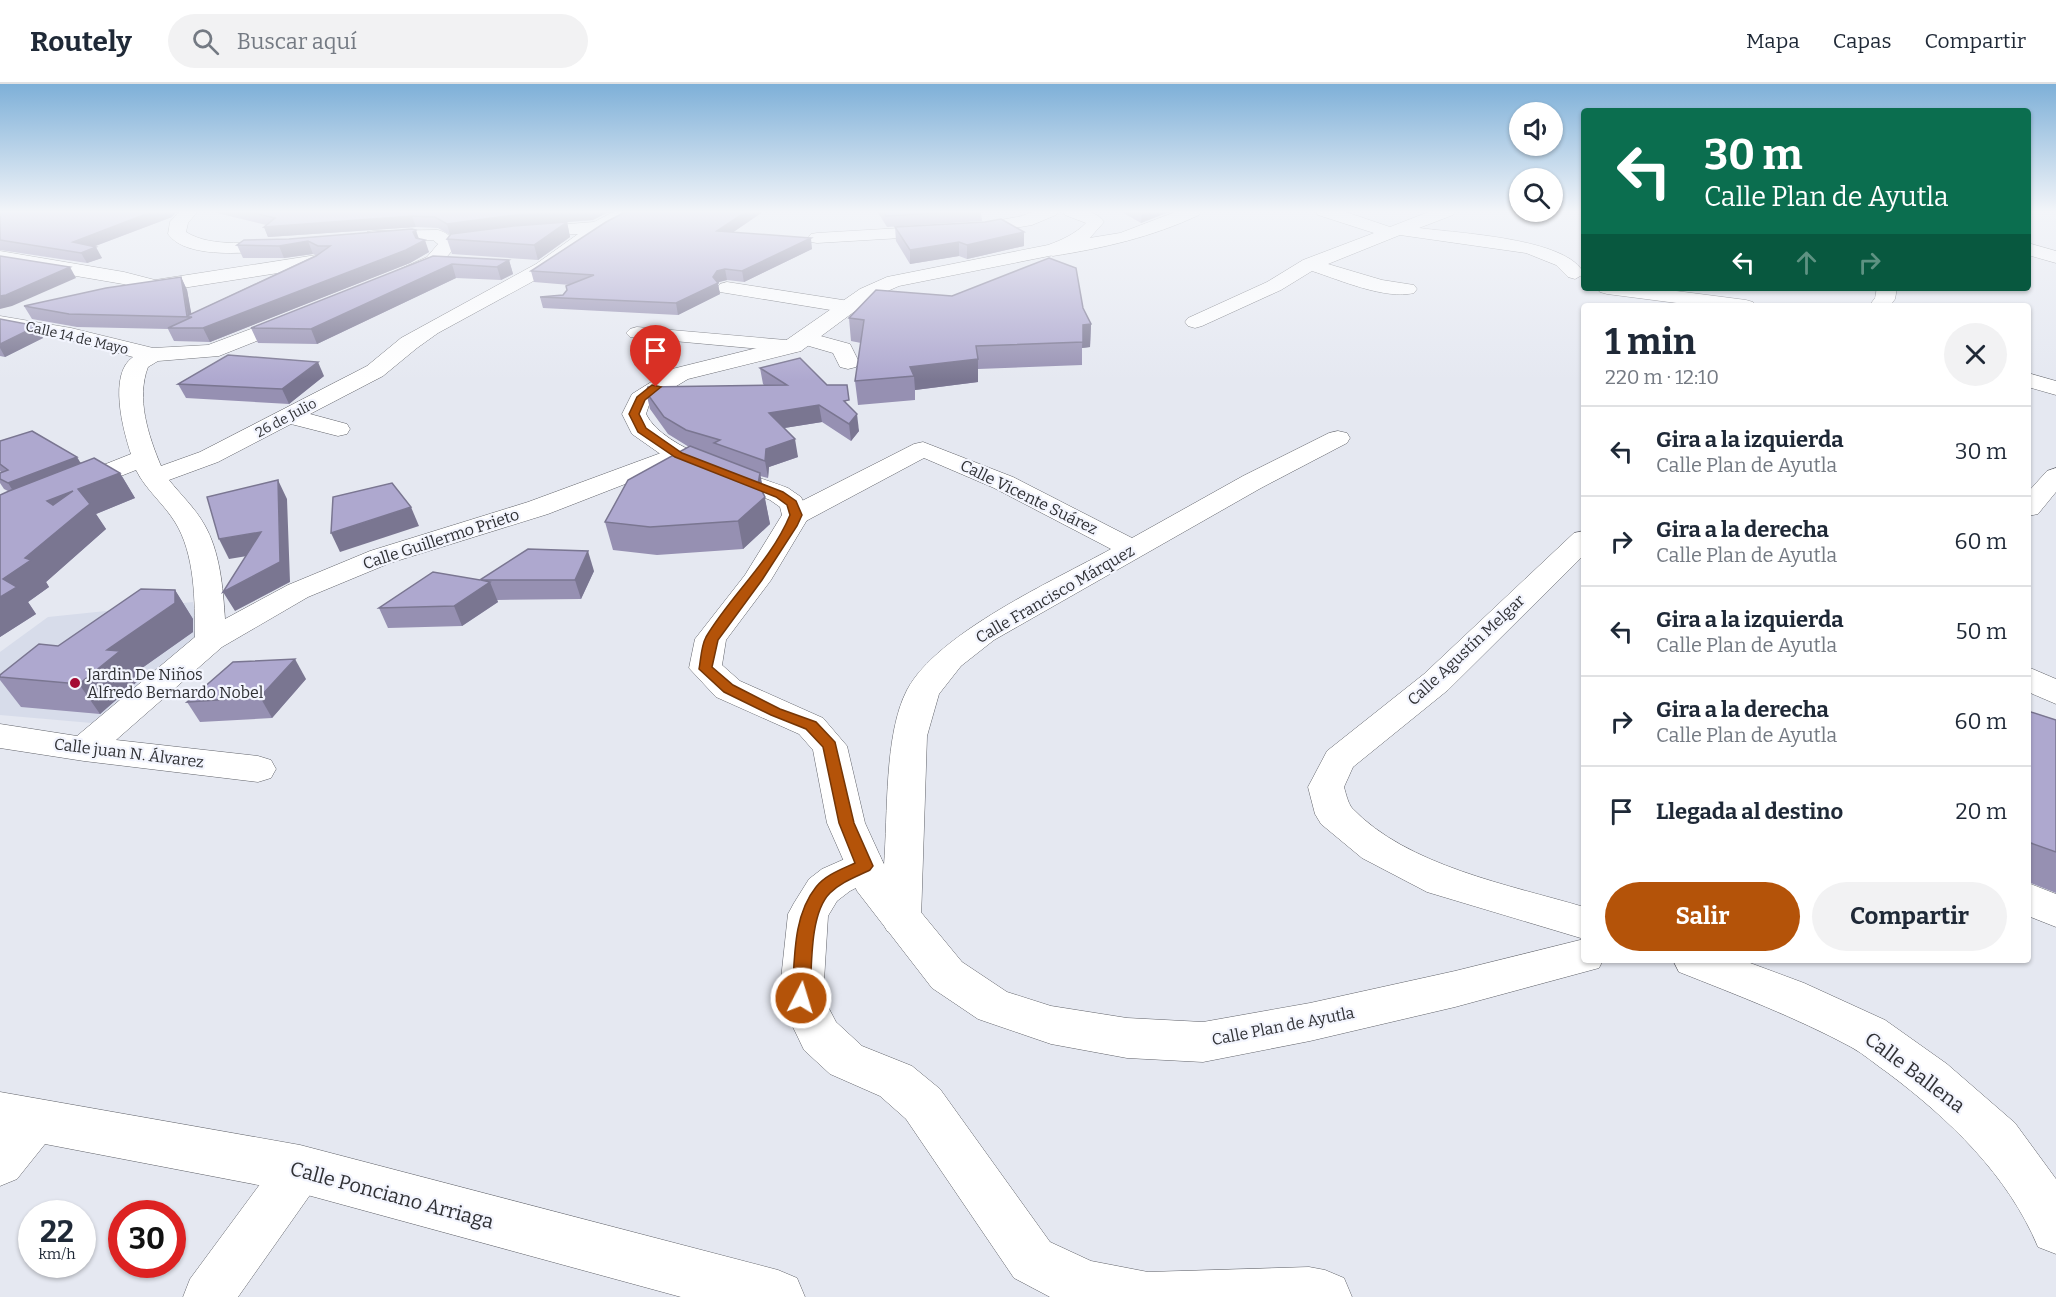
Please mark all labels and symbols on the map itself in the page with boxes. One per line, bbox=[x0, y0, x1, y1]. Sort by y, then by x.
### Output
street label: Calle 14 de Mayo bbox=[24, 318, 130, 358]
pin bbox=[630, 325, 681, 387]
street label: 26 de Julio bbox=[253, 395, 319, 441]
street label: Calle Vicente Suárez bbox=[957, 455, 1101, 539]
street label: Calle Guillermo Prieto bbox=[360, 505, 522, 573]
street label: Calle Francisco Márquez bbox=[972, 541, 1138, 647]
street label: Calle Agustín Melgar bbox=[1404, 591, 1528, 709]
place label: Jardin De Niños Alfredo Bernardo Nobel bbox=[86, 665, 264, 702]
marker: Jardin De Niños Alfredo Bernardo Nobel bbox=[68, 676, 82, 690]
street label: Calle juan N. Álvarez bbox=[53, 733, 205, 772]
position arrow bbox=[769, 966, 833, 1030]
street label: Calle Plan de Ayutla bbox=[1210, 1003, 1356, 1049]
street label: Calle Ballena bbox=[1860, 1027, 1970, 1118]
street label: Calle Ponciano Arriaga bbox=[288, 1156, 497, 1234]
speed limit sign: 30 bbox=[108, 1200, 186, 1278]

